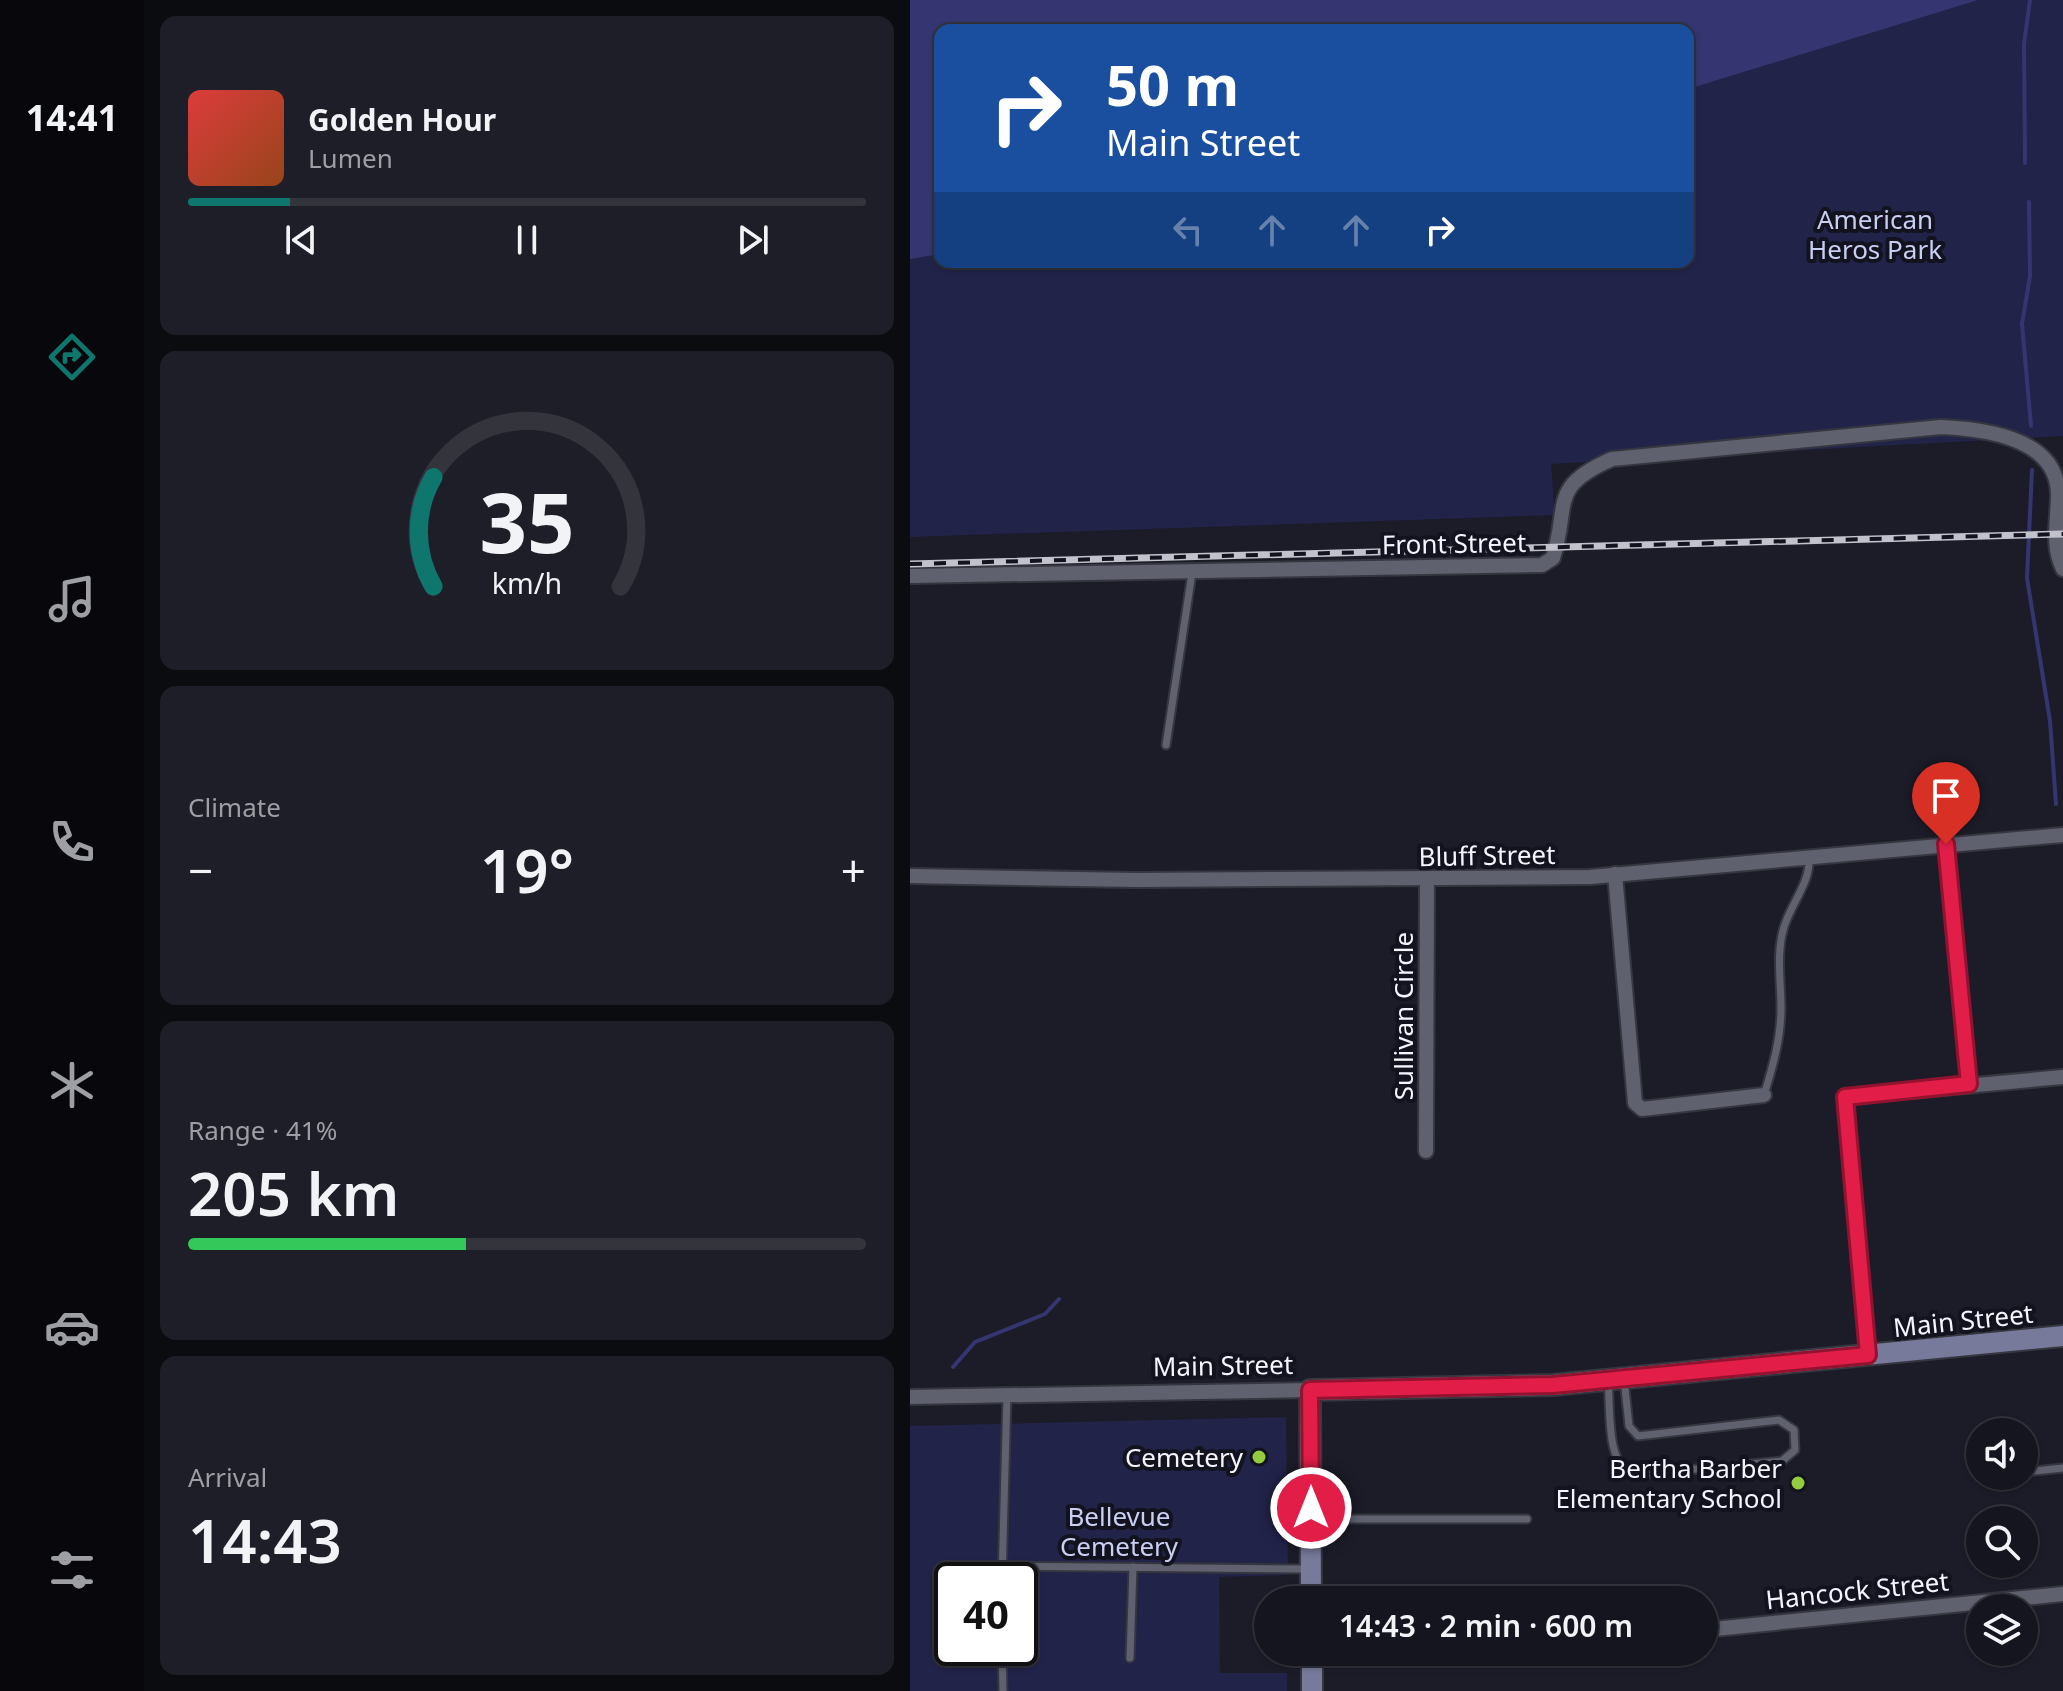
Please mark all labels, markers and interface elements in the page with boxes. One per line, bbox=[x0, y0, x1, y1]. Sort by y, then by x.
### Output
text: 50 m bbox=[1106, 46, 1239, 122]
icon: right bbox=[974, 56, 1078, 160]
text: 14:41 bbox=[26, 93, 118, 142]
text: Golden Hour bbox=[308, 99, 496, 140]
text: Main Street bbox=[1106, 118, 1300, 167]
text: Lumen bbox=[308, 140, 393, 176]
park label: American Heros Park bbox=[1808, 201, 1942, 267]
icon: left bbox=[1166, 208, 1210, 252]
icon: ahead bbox=[1250, 208, 1294, 252]
icon: ahead bbox=[1334, 208, 1378, 252]
icon: right bbox=[1418, 208, 1462, 252]
icon: previous bbox=[279, 218, 323, 262]
icon: pause bbox=[505, 218, 549, 262]
icon: next bbox=[731, 218, 775, 262]
icon: directions bbox=[44, 329, 100, 385]
text: 35 bbox=[479, 463, 575, 576]
street label: Front Street bbox=[1382, 524, 1526, 562]
text: km/h bbox=[492, 563, 562, 602]
icon: music bbox=[44, 571, 100, 627]
pin bbox=[1912, 762, 1980, 844]
icon: arrive bbox=[1924, 774, 1968, 818]
text: Climate bbox=[188, 789, 281, 825]
icon: phone bbox=[44, 814, 100, 870]
text: 19° bbox=[480, 829, 574, 911]
street label: Bluff Street bbox=[1418, 836, 1556, 874]
text: − bbox=[188, 840, 213, 900]
text: + bbox=[841, 840, 866, 900]
street label: Sullivan Circle bbox=[1385, 932, 1421, 1100]
icon: climate bbox=[44, 1057, 100, 1113]
text: Range · 41% bbox=[188, 1112, 337, 1148]
text: 205 km bbox=[188, 1152, 399, 1234]
street label: Main Street bbox=[1891, 1295, 2035, 1345]
icon: car bbox=[44, 1299, 100, 1355]
street label: Main Street bbox=[1153, 1346, 1293, 1384]
map controls bbox=[1966, 1418, 2038, 1666]
button: sound bbox=[1966, 1418, 2038, 1490]
place label: Cemetery bbox=[1125, 1439, 1244, 1475]
marker: Cemetery bbox=[1250, 1448, 1268, 1466]
place label: Bertha Barber Elementary School bbox=[1555, 1450, 1782, 1516]
text: Arrival bbox=[188, 1459, 267, 1495]
position arrow bbox=[1269, 1466, 1353, 1550]
marker: Bertha Barber Elementary School bbox=[1789, 1474, 1807, 1492]
park label: Bellevue Cemetery bbox=[1060, 1498, 1179, 1564]
text: 14:43 bbox=[188, 1499, 342, 1581]
button: search bbox=[1966, 1506, 2038, 1578]
icon: filters bbox=[44, 1542, 100, 1598]
speed limit sign: 40 bbox=[934, 1562, 1038, 1666]
street label: Hancock Street bbox=[1764, 1562, 1950, 1618]
button: layers bbox=[1966, 1594, 2038, 1666]
text: 14:43 · 2 min · 600 m bbox=[1339, 1605, 1633, 1646]

